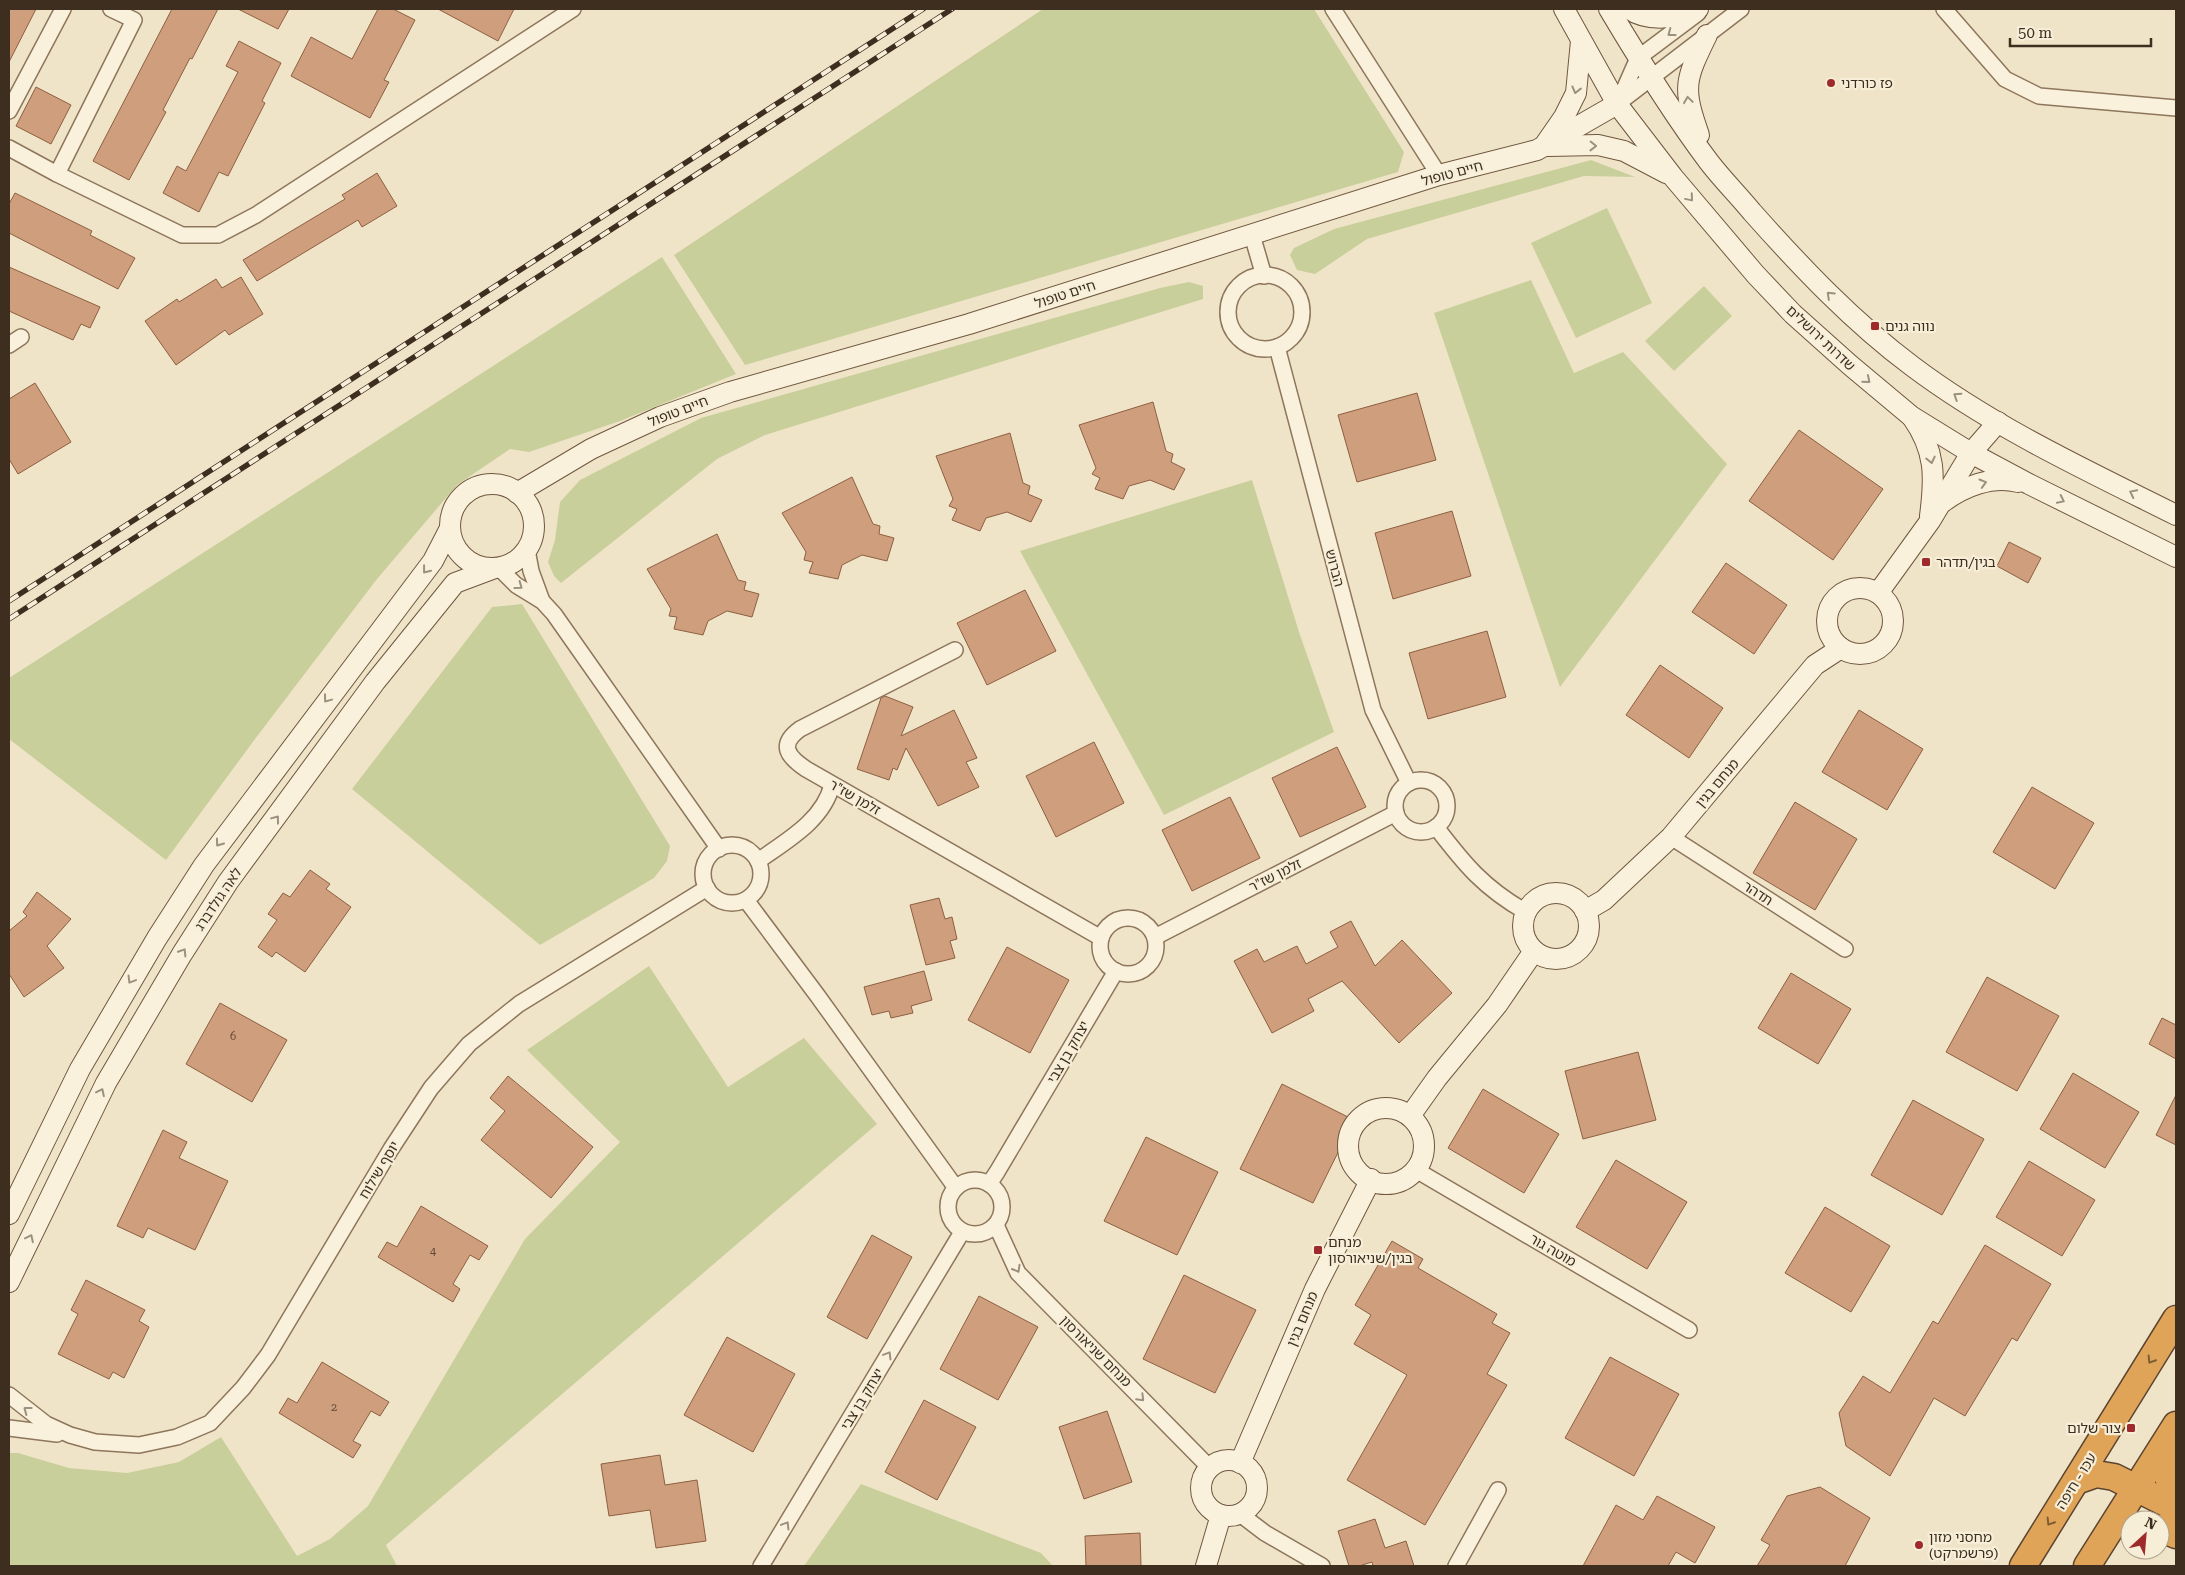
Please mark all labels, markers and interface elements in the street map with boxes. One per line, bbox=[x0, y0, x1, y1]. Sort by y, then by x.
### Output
scale bar bbox=[2010, 15, 2151, 47]
text: 50 m bbox=[2018, 24, 2053, 42]
one-way arrow bbox=[1667, 27, 1677, 36]
place label: פז כורדני bbox=[1841, 75, 1893, 91]
marker: פז כורדני bbox=[1825, 77, 1837, 89]
one-way arrow bbox=[1571, 85, 1581, 93]
one-way arrow bbox=[1683, 96, 1694, 104]
one-way arrow bbox=[1589, 140, 1597, 151]
street label: חיים טופול bbox=[1420, 157, 1484, 189]
one-way arrow bbox=[1685, 192, 1693, 201]
street label: חיים טופול bbox=[1033, 277, 1097, 311]
one-way arrow bbox=[1827, 292, 1836, 301]
street label: שדרות ירושלים bbox=[1783, 302, 1859, 374]
place label: נווה גנים bbox=[1885, 318, 1935, 334]
marker: נווה גנים bbox=[1869, 320, 1881, 332]
one-way arrow bbox=[1862, 374, 1871, 383]
street label: חיים טופול bbox=[646, 392, 710, 430]
one-way arrow bbox=[1953, 393, 1962, 402]
one-way arrow bbox=[1925, 455, 1936, 464]
one-way arrow bbox=[1979, 478, 1987, 489]
one-way arrow bbox=[2129, 489, 2138, 499]
one-way arrow bbox=[2056, 494, 2065, 504]
street label: הברוש bbox=[1322, 547, 1348, 589]
place label: בגין/תדהר bbox=[1936, 554, 1996, 570]
marker: בגין/תדהר bbox=[1920, 556, 1932, 568]
one-way arrow bbox=[423, 564, 431, 573]
one-way arrow bbox=[513, 580, 523, 589]
one-way arrow bbox=[324, 693, 333, 703]
street label: מנחם בגין bbox=[1692, 755, 1742, 811]
street label: זלמן שז"ר bbox=[826, 776, 884, 818]
one-way arrow bbox=[270, 815, 279, 825]
one-way arrow bbox=[216, 838, 225, 847]
street label: זלמן שז"ר bbox=[1246, 855, 1304, 895]
street label: לאה גולדברג bbox=[191, 864, 245, 934]
street label: תדהר bbox=[1740, 877, 1776, 909]
one-way arrow bbox=[177, 948, 187, 957]
one-way arrow bbox=[128, 974, 138, 983]
street label: יצחק בן צבי bbox=[1044, 1018, 1092, 1086]
house number: 6 bbox=[230, 1030, 236, 1043]
one-way arrow bbox=[95, 1088, 106, 1097]
street label: יוסף שילוח bbox=[356, 1138, 402, 1202]
street label: מוטה גור bbox=[1527, 1230, 1579, 1270]
one-way arrow bbox=[24, 1234, 34, 1243]
place label: מנחם בגין/שניאורסון bbox=[1328, 1234, 1413, 1266]
marker: מנחם בגין/שניאורסון bbox=[1312, 1244, 1324, 1256]
house number: 4 bbox=[430, 1245, 437, 1258]
one-way arrow bbox=[1010, 1263, 1020, 1272]
street label: מנחם בגין bbox=[1283, 1289, 1321, 1349]
street label: מנחם שניאורסון bbox=[1057, 1312, 1135, 1390]
one-way arrow bbox=[881, 1352, 891, 1361]
one-way arrow bbox=[2147, 1355, 2157, 1364]
street label: יצחק בן צבי bbox=[837, 1365, 887, 1433]
one-way arrow bbox=[1136, 1392, 1145, 1401]
house number: 2 bbox=[331, 1401, 337, 1414]
one-way arrow bbox=[23, 1407, 33, 1416]
place label: צור שלום bbox=[2067, 1420, 2121, 1436]
marker: צור שלום bbox=[2125, 1422, 2137, 1434]
street label: עכו - חיפה bbox=[2052, 1450, 2100, 1512]
north arrow bbox=[2120, 1510, 2170, 1560]
text: N bbox=[2142, 1514, 2159, 1533]
one-way arrow bbox=[2047, 1517, 2057, 1526]
one-way arrow bbox=[779, 1521, 789, 1530]
place label: מחסני מזון (פרשמרקט) bbox=[1929, 1529, 1998, 1561]
marker: מחסני מזון (פרשמרקט) bbox=[1913, 1539, 1925, 1551]

